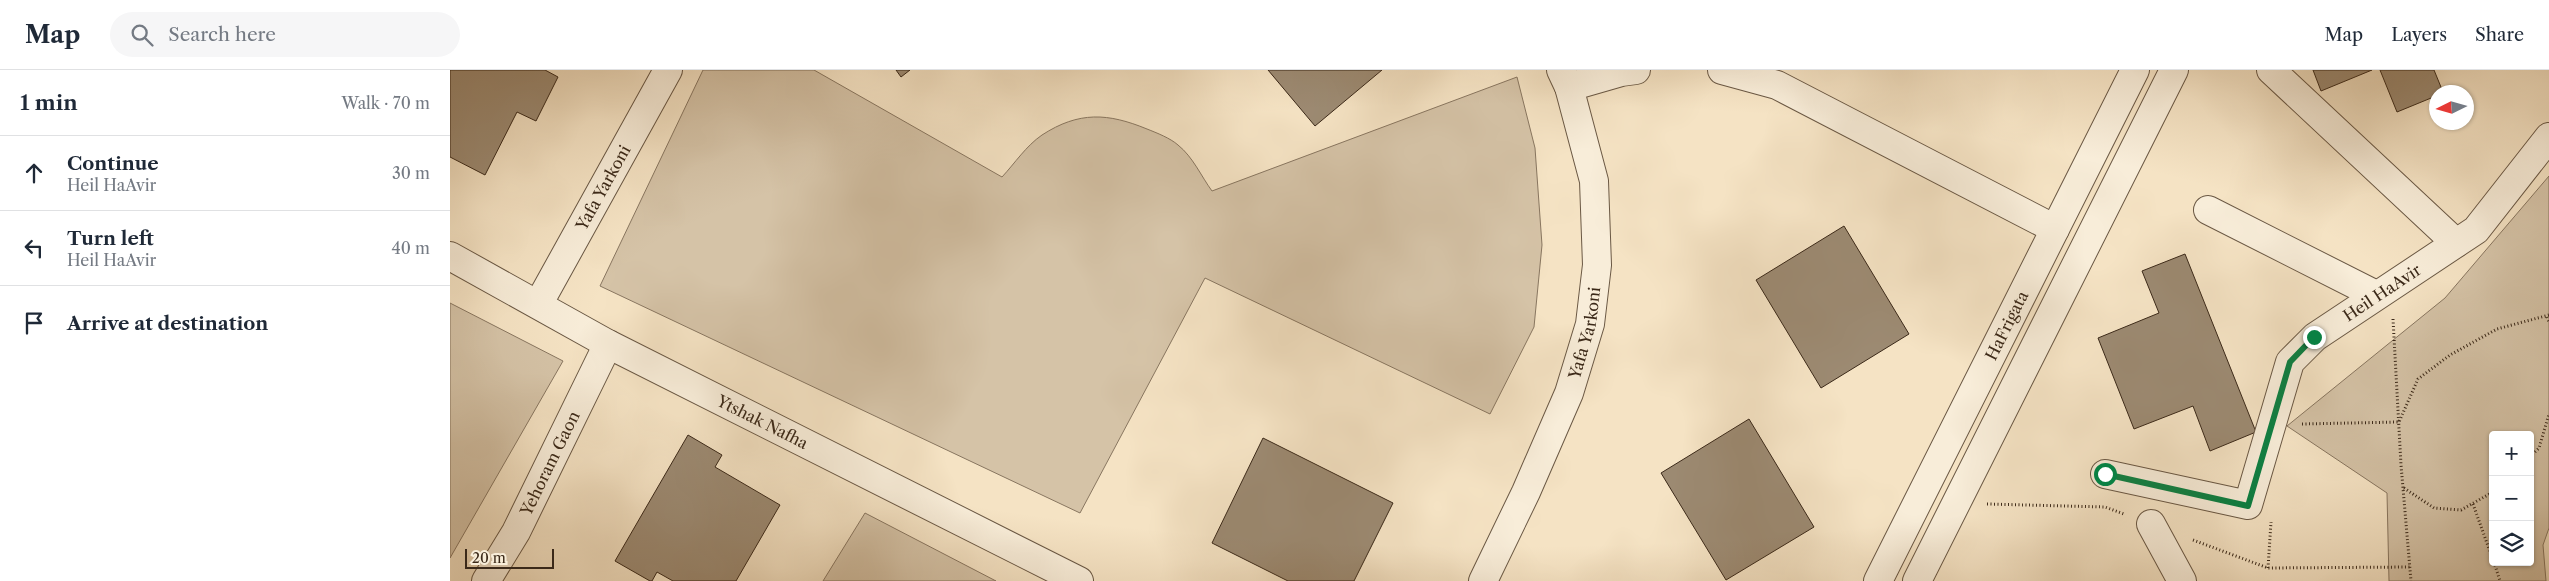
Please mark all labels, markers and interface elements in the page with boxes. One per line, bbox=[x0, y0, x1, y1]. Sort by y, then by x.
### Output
search box bbox=[110, 12, 460, 57]
text: Map bbox=[25, 20, 80, 49]
icon: search bbox=[128, 21, 156, 49]
text: Search here bbox=[168, 23, 276, 46]
text: Map bbox=[2325, 24, 2363, 46]
text: Layers bbox=[2391, 24, 2447, 46]
text: Share bbox=[2475, 24, 2524, 46]
north arrow bbox=[2429, 85, 2474, 130]
text: 1 min bbox=[20, 90, 78, 115]
text: Walk · 70 m bbox=[342, 93, 430, 113]
street label: Yafa Yarkoni bbox=[571, 141, 635, 234]
text: Continue bbox=[67, 152, 159, 175]
icon: ahead bbox=[20, 159, 48, 187]
text: 30 m bbox=[392, 163, 430, 183]
text: Heil HaAvir bbox=[67, 175, 156, 195]
text: Turn left bbox=[67, 227, 154, 250]
icon: left bbox=[20, 234, 48, 262]
text: 40 m bbox=[391, 238, 430, 258]
text: Heil HaAvir bbox=[67, 250, 156, 270]
street label: Heil HaAvir bbox=[2339, 259, 2425, 326]
street label: Yafa Yarkoni bbox=[1564, 286, 1604, 382]
street label: HaFrigata bbox=[1981, 287, 2033, 363]
icon: arrive bbox=[20, 309, 48, 337]
text: Arrive at destination bbox=[67, 312, 268, 335]
route end bbox=[2303, 326, 2326, 349]
street label: Ytshak Nafha bbox=[713, 390, 812, 453]
street label: Yehoram Gaon bbox=[515, 408, 584, 520]
map controls bbox=[2489, 431, 2534, 566]
button: + bbox=[2489, 431, 2534, 476]
route start bbox=[2094, 463, 2117, 486]
button: − bbox=[2489, 476, 2534, 521]
button: layers bbox=[2489, 521, 2534, 566]
scale bar bbox=[465, 546, 554, 569]
text: 20 m bbox=[472, 549, 506, 567]

